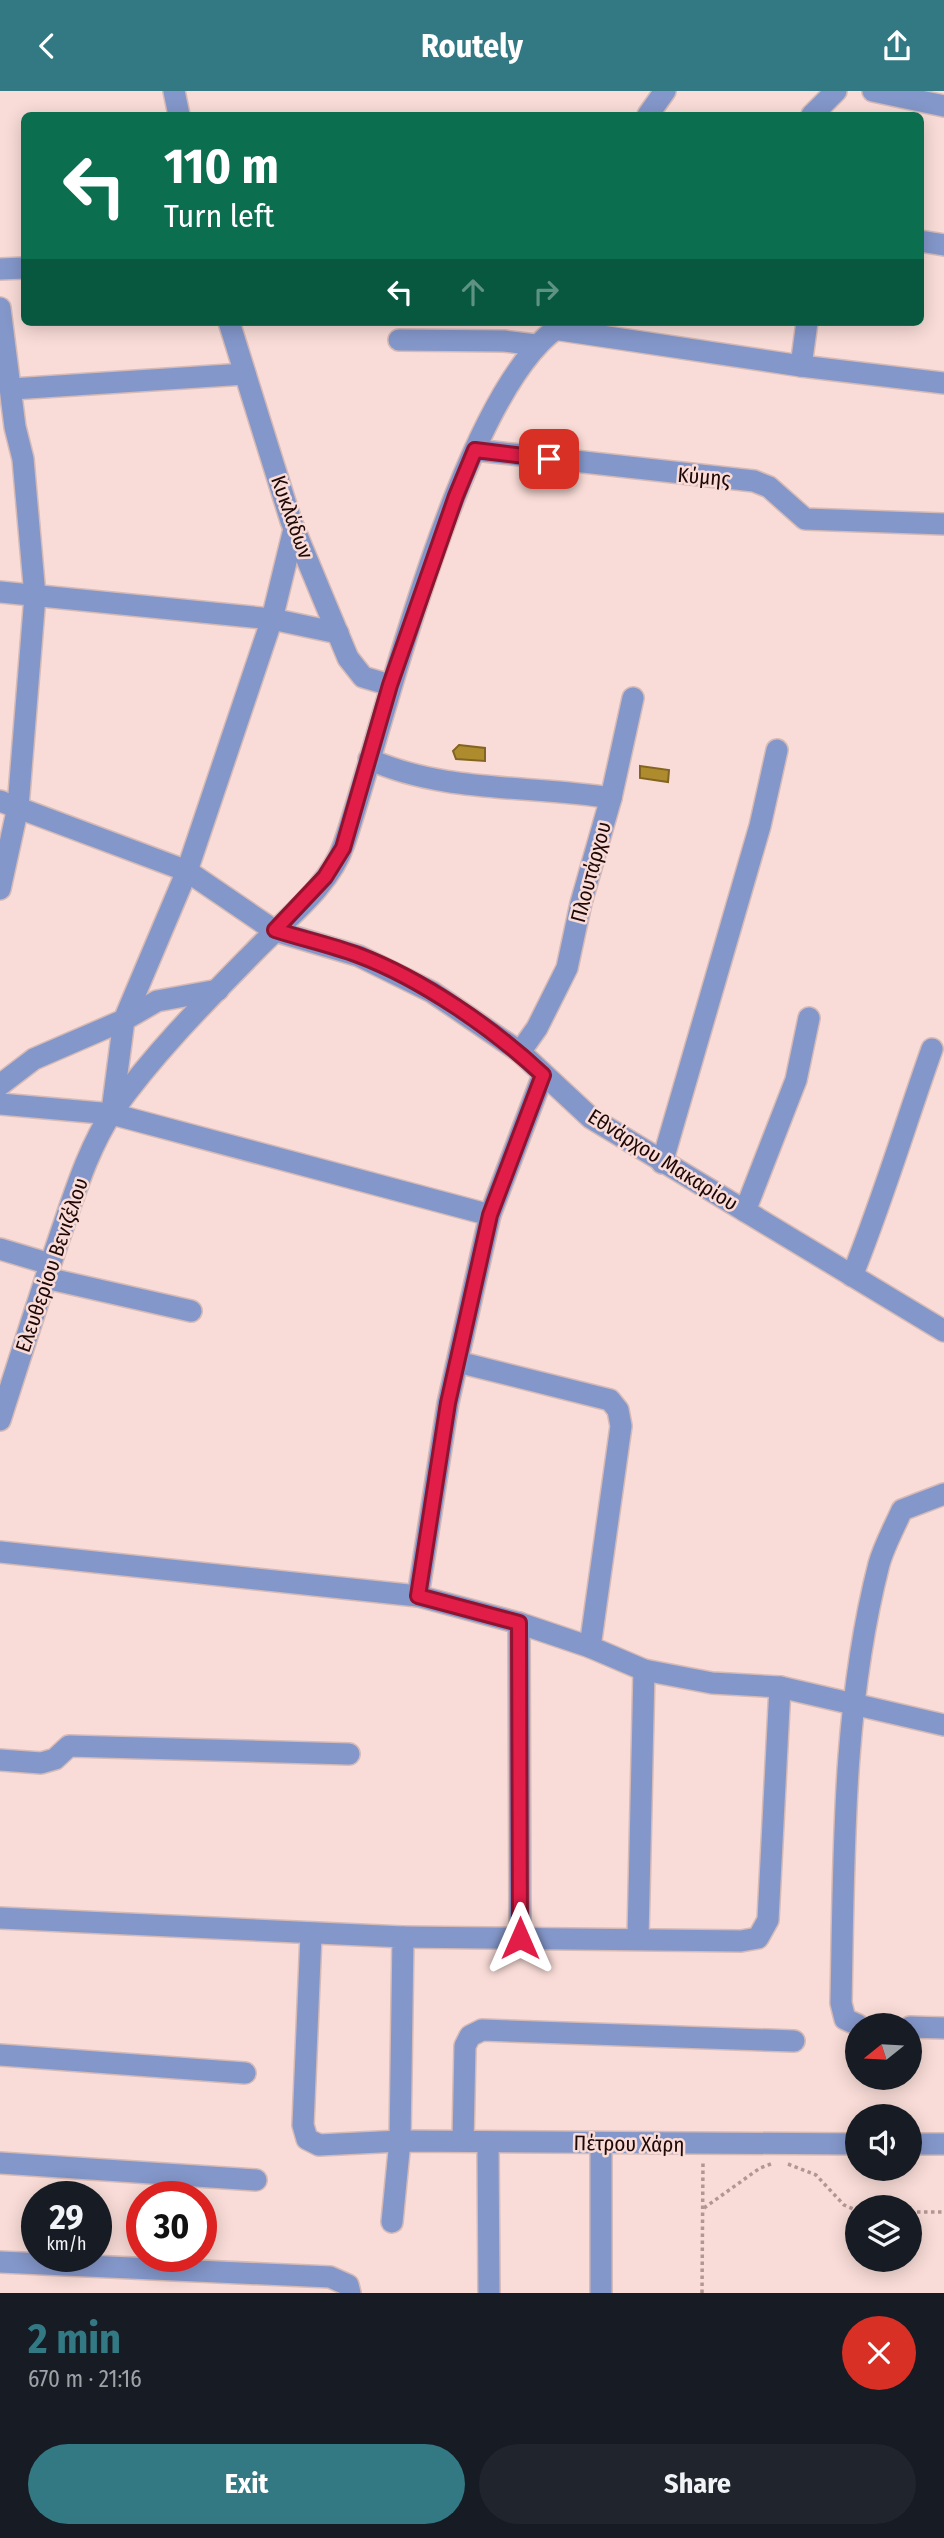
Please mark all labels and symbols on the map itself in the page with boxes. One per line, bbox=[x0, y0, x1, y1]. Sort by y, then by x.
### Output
pin bbox=[519, 429, 579, 489]
street label: Κύμης bbox=[677, 462, 732, 492]
street label: Κυκλάδων bbox=[265, 472, 319, 562]
street label: Πλουτάρχου bbox=[565, 819, 617, 925]
street label: Εθνάρχου Μακαρίου bbox=[583, 1103, 743, 1217]
street label: Ελευθερίου Βενιζέλου bbox=[10, 1174, 94, 1356]
position arrow bbox=[483, 1901, 557, 1975]
north arrow bbox=[845, 2013, 922, 2089]
street label: Πέτρου Χάρη bbox=[573, 2130, 685, 2158]
speed limit sign: 30 bbox=[126, 2181, 217, 2272]

